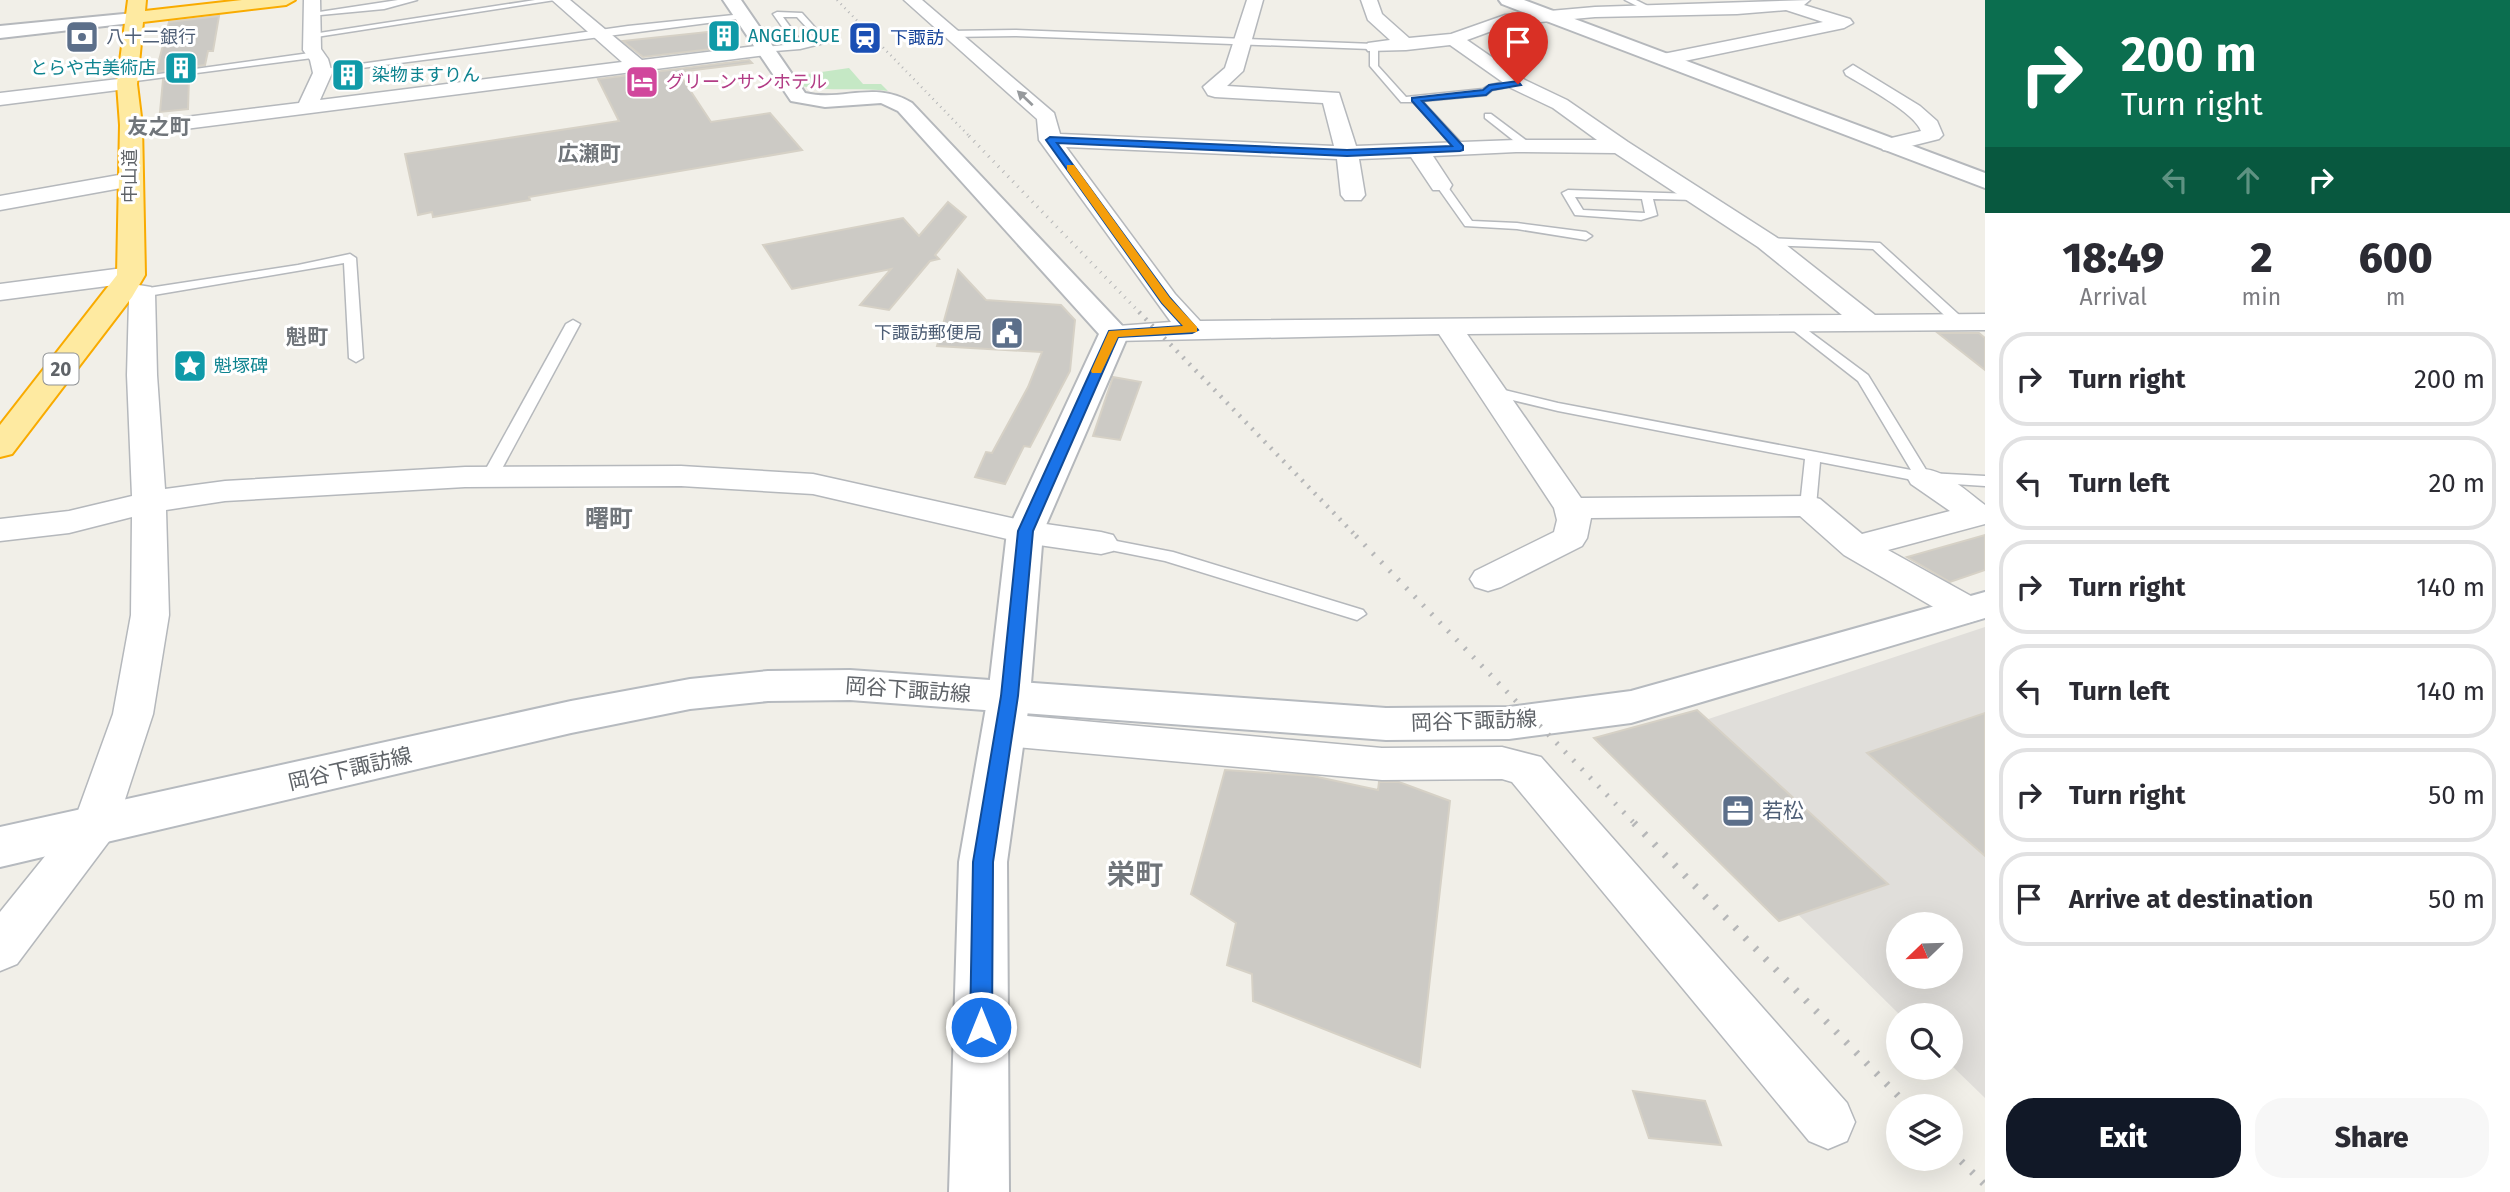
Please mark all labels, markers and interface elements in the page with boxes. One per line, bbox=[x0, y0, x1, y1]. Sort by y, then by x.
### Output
pin bbox=[1488, 12.0, 1548, 84]
building icon: ANGELIQUE bbox=[705, 17, 743, 55]
bank icon: 八十二銀行 bbox=[63, 18, 101, 56]
station icon: 下諏訪 bbox=[846, 19, 884, 57]
icon: arrive bbox=[1499, 23, 1537, 61]
place label: ANGELIQUE bbox=[748, 25, 840, 47]
text: 200 m bbox=[2121, 25, 2257, 84]
place label: 八十二銀行 bbox=[106, 26, 196, 48]
place label: 下諏訪 bbox=[890, 27, 944, 49]
icon: right bbox=[2006, 28, 2097, 119]
building icon: とらや古美術店 bbox=[162, 49, 200, 87]
building icon: 染物ますりん bbox=[329, 56, 367, 94]
place label: とらや古美術店 bbox=[30, 57, 156, 79]
hotel icon: グリーンサンホテル bbox=[623, 63, 661, 101]
place label: 染物ますりん bbox=[372, 64, 480, 86]
place label: グリーンサンホテル bbox=[666, 71, 827, 93]
text: Turn right bbox=[2121, 85, 2263, 123]
one-way arrow bbox=[1017, 90, 1034, 106]
district label: 友之町 bbox=[128, 114, 191, 140]
district label: 広瀬町 bbox=[558, 141, 621, 167]
street label: 中山道 bbox=[119, 149, 141, 203]
icon: left bbox=[2156, 161, 2194, 199]
icon: ahead bbox=[2229, 161, 2267, 199]
icon: right bbox=[2302, 161, 2340, 199]
text: 18:49 bbox=[2062, 233, 2164, 283]
text: 2 bbox=[2250, 233, 2272, 283]
text: 600 bbox=[2359, 233, 2433, 283]
text: Arrival bbox=[2080, 283, 2147, 311]
text: min bbox=[2242, 283, 2281, 311]
text: m bbox=[2386, 283, 2405, 311]
public building icon: 下諏訪郵便局 bbox=[988, 314, 1026, 352]
place label: 下諏訪郵便局 bbox=[874, 322, 982, 344]
district label: 魁町 bbox=[286, 324, 328, 350]
place icon: 魁塚碑 bbox=[171, 347, 209, 385]
road number: 20 bbox=[43, 354, 78, 384]
place label: 魁塚碑 bbox=[214, 355, 268, 377]
icon: right bbox=[2010, 360, 2048, 398]
text: Turn right bbox=[2069, 364, 2186, 395]
text: 200 m bbox=[2414, 364, 2485, 395]
icon: left bbox=[2010, 464, 2048, 502]
text: Turn left bbox=[2069, 468, 2170, 499]
text: 20 m bbox=[2428, 468, 2485, 499]
district label: 曙町 bbox=[585, 505, 633, 533]
icon: right bbox=[2010, 568, 2048, 606]
text: Turn right bbox=[2069, 572, 2186, 603]
text: 140 m bbox=[2416, 572, 2485, 603]
icon: left bbox=[2010, 672, 2048, 710]
street label: 岡谷下諏訪線 bbox=[844, 673, 972, 707]
text: Turn left bbox=[2069, 676, 2170, 707]
text: 140 m bbox=[2416, 676, 2485, 707]
street label: 岡谷下諏訪線 bbox=[1411, 706, 1537, 736]
street label: 岡谷下諏訪線 bbox=[286, 742, 414, 796]
icon: right bbox=[2010, 776, 2048, 814]
text: Turn right bbox=[2069, 780, 2186, 811]
text: 50 m bbox=[2428, 780, 2485, 811]
office icon: 若松 bbox=[1719, 792, 1757, 830]
place label: 若松 bbox=[1762, 798, 1804, 824]
district label: 栄町 bbox=[1107, 858, 1163, 891]
icon: arrive bbox=[2010, 880, 2048, 918]
text: Arrive at destination bbox=[2069, 884, 2313, 915]
text: 50 m bbox=[2428, 884, 2485, 915]
north arrow bbox=[1886, 912, 1964, 989]
map controls bbox=[1886, 912, 1963, 1171]
position arrow bbox=[944, 990, 1018, 1064]
button: search bbox=[1886, 1003, 1963, 1080]
button: layers bbox=[1886, 1094, 1963, 1171]
button: Exit bbox=[2006, 1098, 2241, 1178]
button: Share bbox=[2255, 1098, 2489, 1178]

